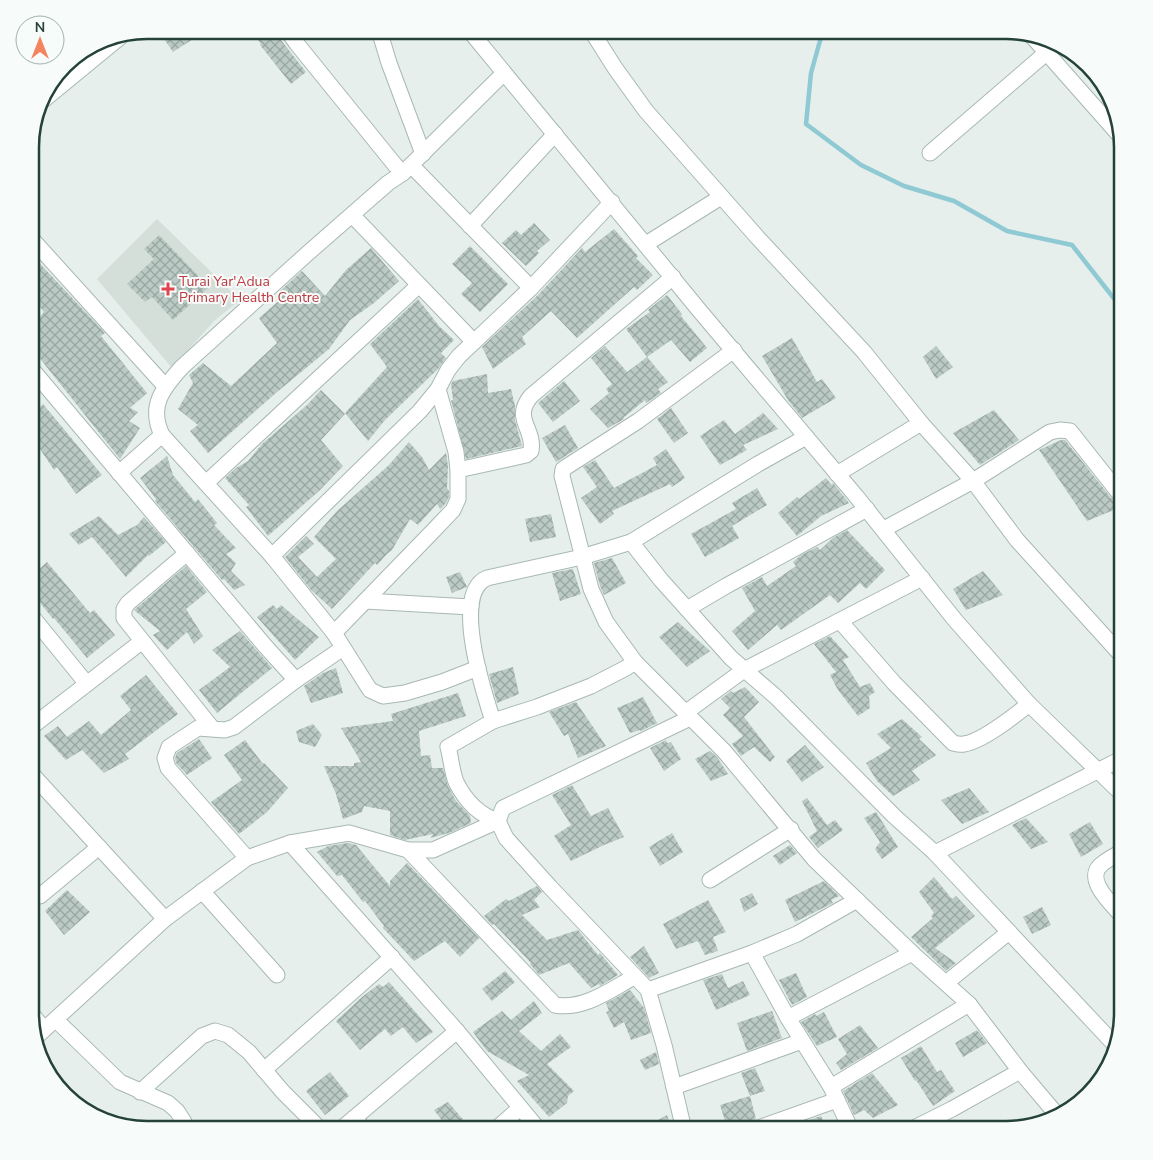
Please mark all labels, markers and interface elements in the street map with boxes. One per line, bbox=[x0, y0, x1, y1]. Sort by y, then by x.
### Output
north arrow bbox=[15, 15, 65, 65]
text: N bbox=[35, 18, 45, 37]
place label: Turai Yar'Adua Primary Health Centre bbox=[179, 272, 319, 307]
marker: Turai Yar'Adua Primary Health Centre bbox=[161, 282, 175, 296]

